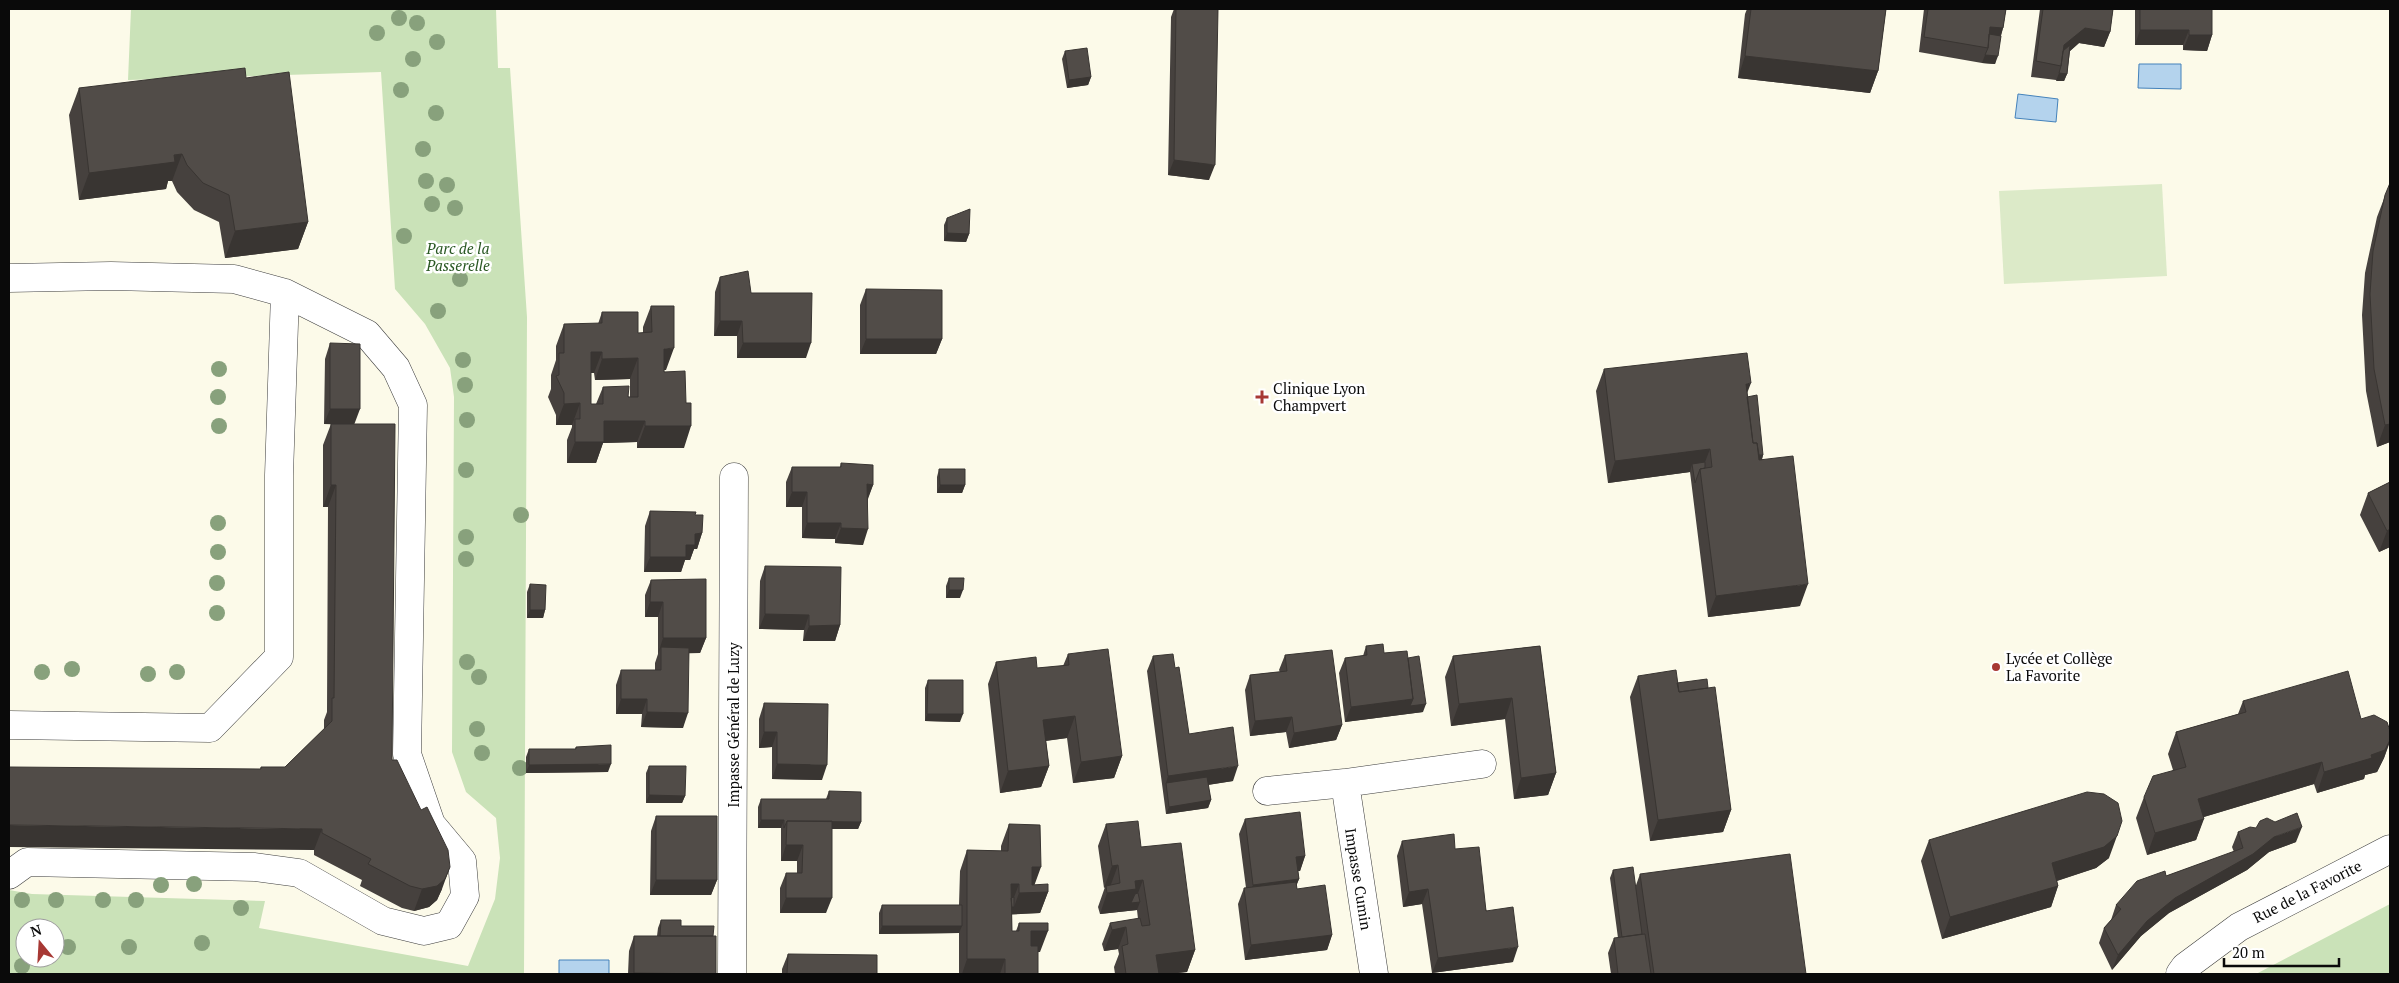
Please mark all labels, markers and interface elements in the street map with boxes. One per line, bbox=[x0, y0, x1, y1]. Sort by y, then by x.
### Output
park label: Parc de la Passerelle bbox=[425, 238, 490, 275]
place label: Clinique Lyon Champvert bbox=[1273, 378, 1365, 415]
marker: Clinique Lyon Champvert bbox=[1255, 390, 1269, 404]
street label: Impasse Général de Luzy bbox=[723, 642, 743, 808]
place label: Lycée et Collège La Favorite bbox=[2006, 648, 2113, 685]
marker: Lycée et Collège La Favorite bbox=[1990, 661, 2002, 673]
street label: Impasse Cumin bbox=[1341, 827, 1377, 932]
street label: Rue de la Favorite bbox=[2249, 855, 2365, 927]
north arrow bbox=[15, 918, 65, 968]
text: N bbox=[28, 919, 44, 941]
scale bar bbox=[2224, 936, 2339, 968]
text: 20 m bbox=[2232, 942, 2265, 962]

